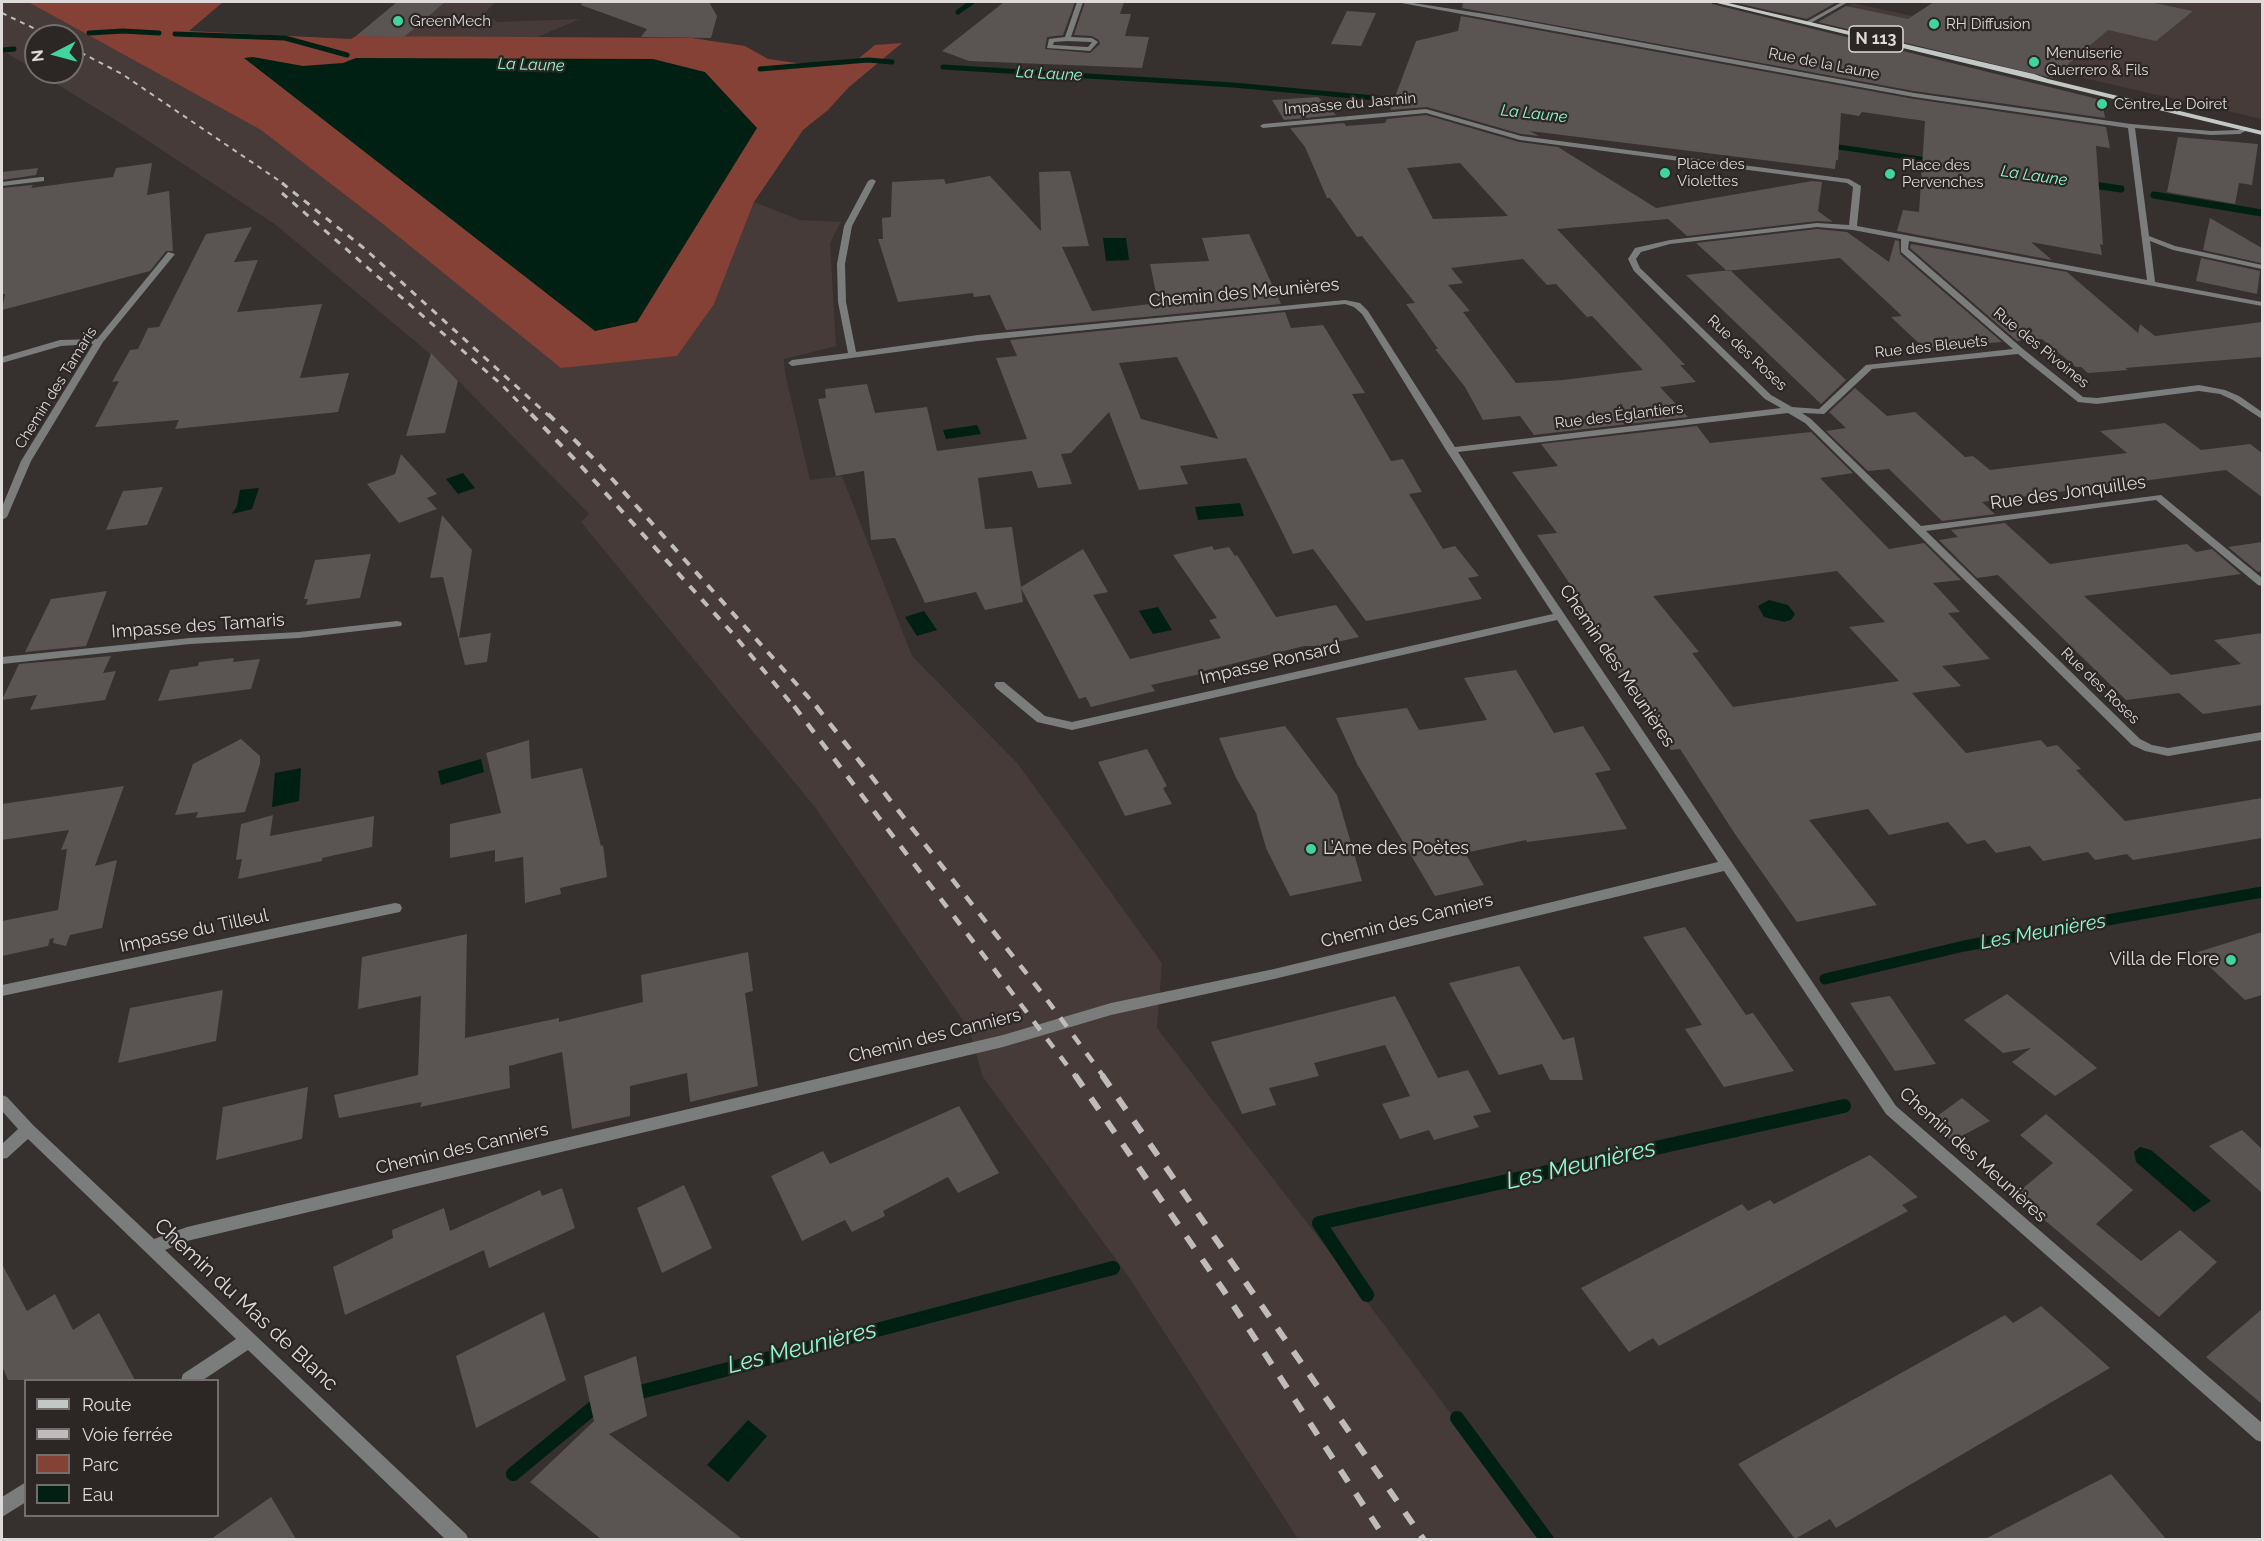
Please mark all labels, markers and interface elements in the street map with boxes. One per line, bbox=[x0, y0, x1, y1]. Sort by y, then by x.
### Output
place label: GreenMech bbox=[410, 12, 491, 30]
marker: GreenMech bbox=[391, 14, 405, 28]
place label: RH Diffusion bbox=[1946, 15, 2031, 33]
marker: RH Diffusion bbox=[1927, 17, 1941, 31]
north arrow bbox=[24, 24, 84, 84]
road number: N 113 bbox=[1849, 26, 1903, 52]
street label: Rue de la Laune bbox=[1767, 44, 1881, 84]
place label: Menuiserie Guerrero & Fils bbox=[2046, 44, 2149, 79]
text: N bbox=[28, 49, 48, 63]
water label: La Laune bbox=[497, 54, 565, 76]
marker: Menuiserie Guerrero & Fils bbox=[2027, 55, 2041, 69]
water label: La Laune bbox=[1015, 63, 1083, 85]
street label: Impasse du Jasmin bbox=[1283, 89, 1417, 119]
place label: Centre Le Doiret bbox=[2114, 95, 2227, 113]
marker: Centre Le Doiret bbox=[2095, 97, 2109, 111]
water label: La Laune bbox=[1500, 101, 1568, 127]
place label: Place des Violettes bbox=[1677, 155, 1745, 190]
place label: Place des Pervenches bbox=[1902, 156, 1984, 191]
water label: La Laune bbox=[2000, 162, 2068, 190]
marker: Place des Violettes bbox=[1658, 166, 1672, 180]
marker: Place des Pervenches bbox=[1883, 167, 1897, 181]
street label: Chemin des Meunières bbox=[1148, 274, 1340, 312]
street label: Rue des Pivoines bbox=[1990, 304, 2092, 392]
street label: Rue des Roses bbox=[1703, 312, 1791, 394]
street label: Chemin des Tamaris bbox=[11, 324, 101, 452]
street label: Rue des Bleuets bbox=[1874, 332, 1988, 362]
street label: Rue des Églantiers bbox=[1554, 399, 1684, 433]
street label: Rue des Jonquilles bbox=[1989, 471, 2147, 515]
street label: Chemin des Meunières bbox=[1555, 581, 1679, 751]
street label: Impasse des Tamaris bbox=[111, 609, 285, 643]
street label: Impasse Ronsard bbox=[1198, 636, 1342, 690]
street label: Rue des Roses bbox=[2057, 644, 2143, 728]
place label: L’Ame des Poètes bbox=[1323, 838, 1469, 860]
marker: L’Ame des Poètes bbox=[1304, 842, 1318, 856]
street label: Chemin des Canniers bbox=[1319, 889, 1495, 953]
street label: Impasse du Tilleul bbox=[118, 905, 270, 957]
water label: Les Meunières bbox=[1978, 909, 2108, 955]
place label: Villa de Flore bbox=[2110, 949, 2219, 971]
marker: Villa de Flore bbox=[2224, 953, 2238, 967]
street label: Chemin des Canniers bbox=[847, 1004, 1023, 1068]
street label: Chemin des Meunières bbox=[1895, 1083, 2051, 1227]
street label: Chemin des Canniers bbox=[374, 1119, 550, 1179]
water label: Les Meunières bbox=[1503, 1134, 1659, 1196]
street label: Chemin du Mas de Blanc bbox=[149, 1213, 343, 1397]
water label: Les Meunières bbox=[724, 1316, 880, 1380]
legend bbox=[24, 1379, 219, 1517]
text: Route bbox=[82, 1394, 131, 1415]
text: Voie ferrée bbox=[82, 1424, 173, 1445]
text: Parc bbox=[82, 1454, 119, 1475]
text: Eau bbox=[82, 1484, 113, 1505]

